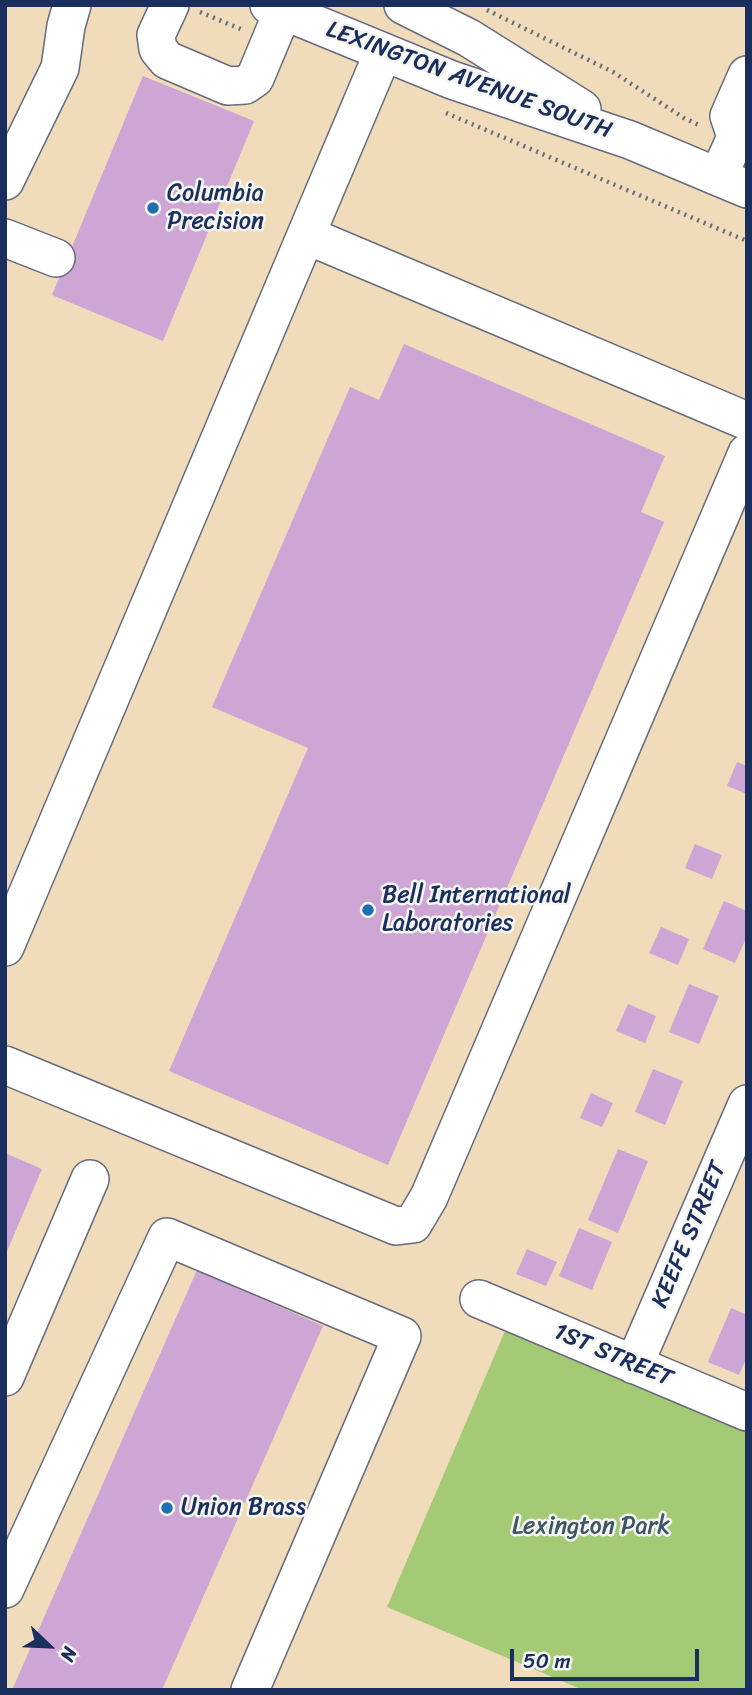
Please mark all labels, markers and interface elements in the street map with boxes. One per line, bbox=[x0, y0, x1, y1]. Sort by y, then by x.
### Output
street label: LEXINGTON AVENUE SOUTH bbox=[322, 16, 616, 146]
place label: Columbia Precision bbox=[167, 180, 264, 236]
marker: Columbia Precision bbox=[145, 200, 161, 216]
place label: Bell International Laboratories bbox=[382, 882, 571, 938]
marker: Bell International Laboratories bbox=[360, 902, 376, 918]
street label: KEEFE STREET bbox=[646, 1158, 734, 1312]
street label: 1ST STREET bbox=[549, 1318, 677, 1394]
place label: Union Brass bbox=[181, 1494, 306, 1522]
marker: Union Brass bbox=[159, 1500, 175, 1516]
park label: Lexington Park bbox=[512, 1513, 670, 1541]
north arrow bbox=[14, 1611, 84, 1681]
scale bar bbox=[514, 1636, 703, 1680]
text: N bbox=[51, 1642, 87, 1667]
text: 50 m bbox=[523, 1642, 571, 1680]

